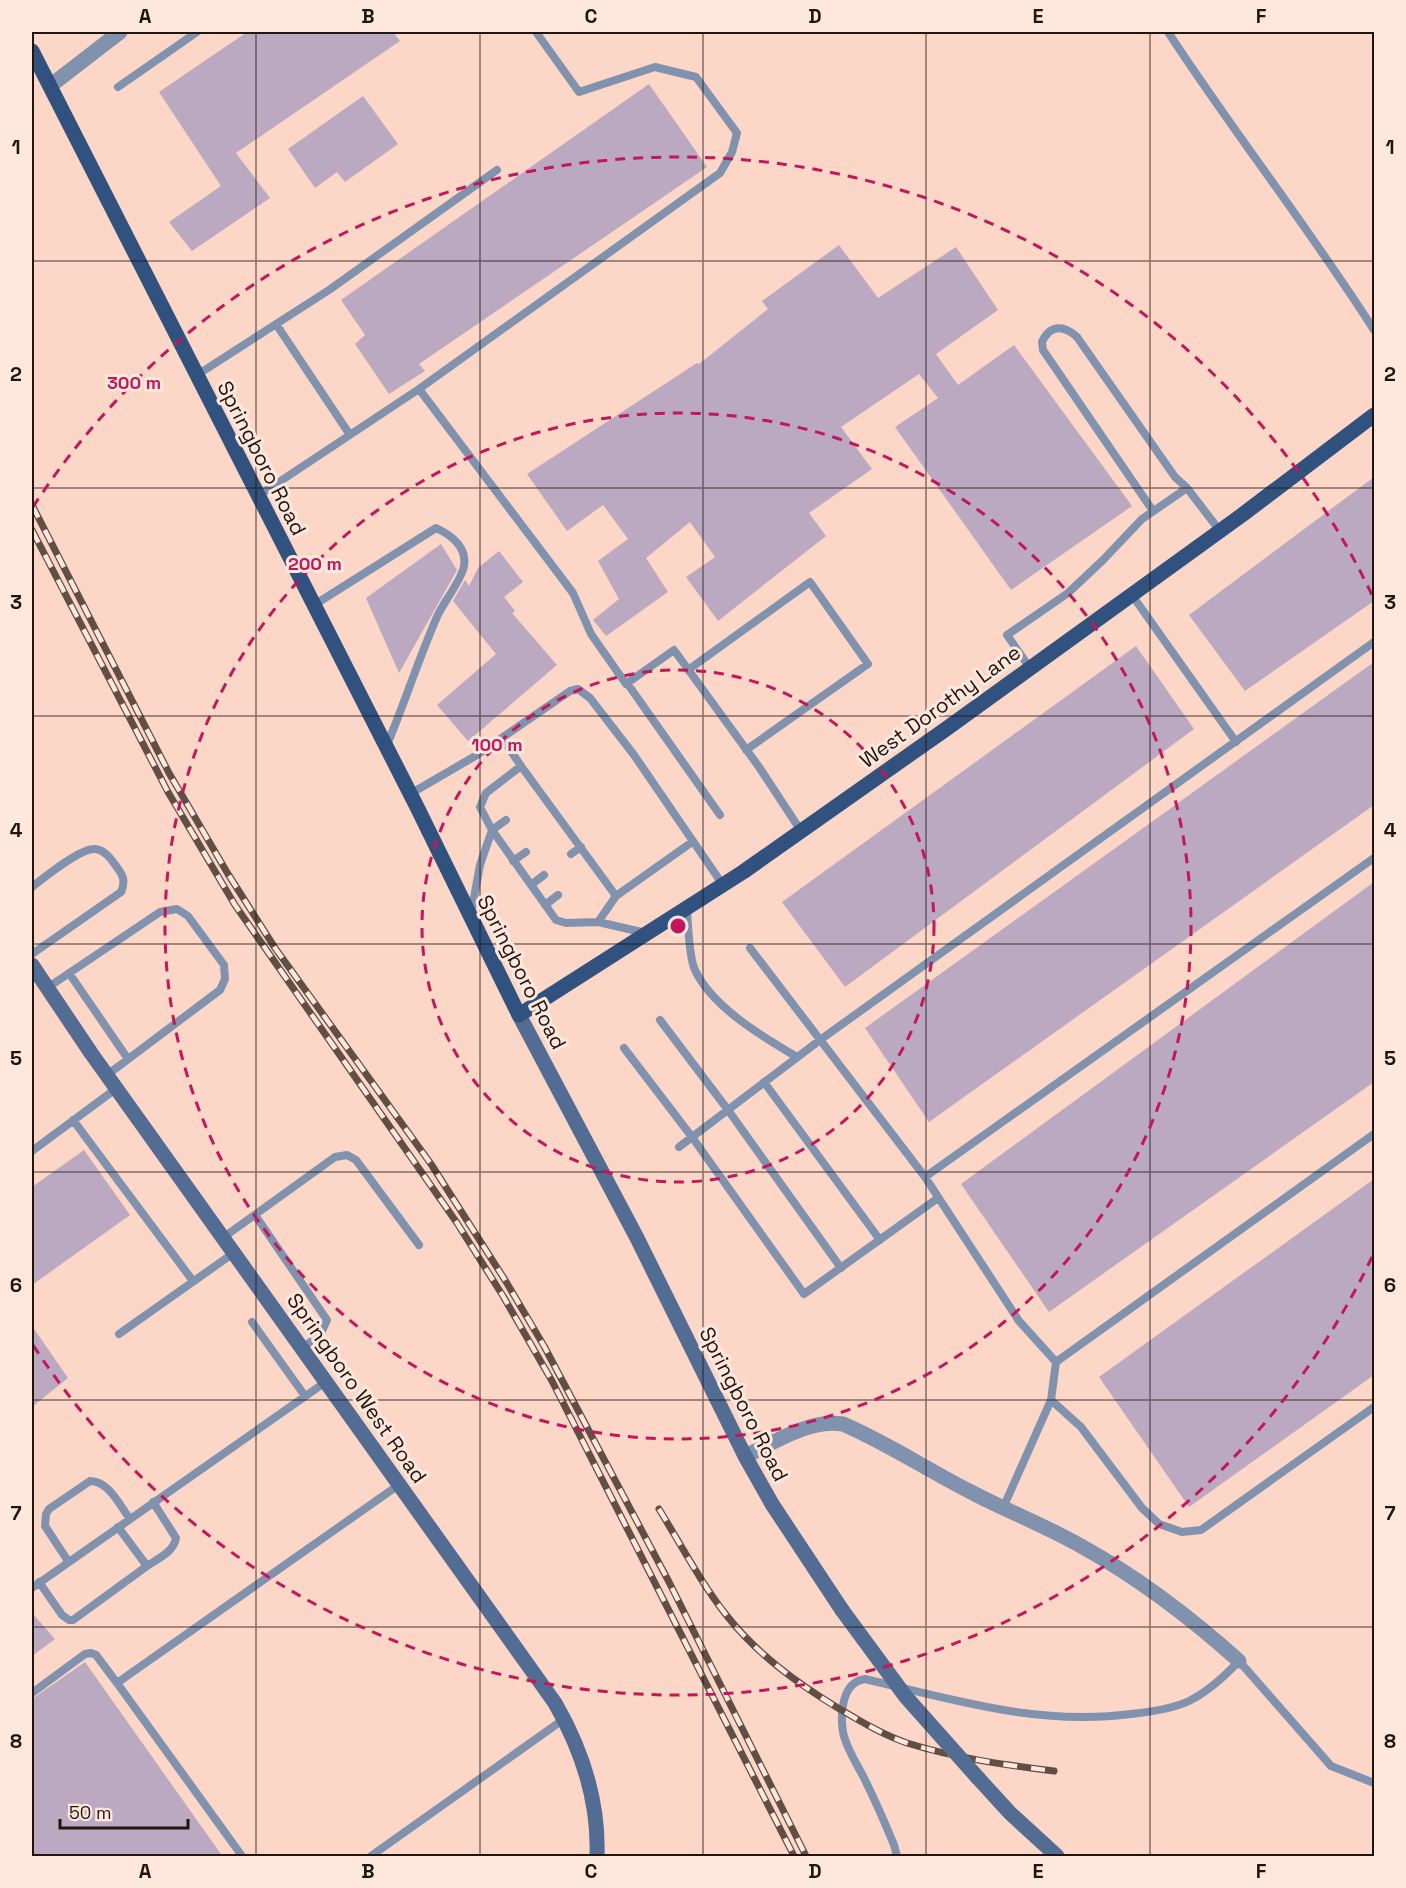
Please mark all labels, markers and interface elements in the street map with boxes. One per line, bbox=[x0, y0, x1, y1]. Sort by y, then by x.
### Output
text: A bbox=[139, 3, 152, 29]
text: B bbox=[361, 3, 375, 29]
text: C bbox=[585, 3, 598, 29]
text: D bbox=[808, 3, 822, 29]
text: E bbox=[1032, 3, 1044, 29]
text: F bbox=[1256, 3, 1267, 29]
text: 1 bbox=[11, 134, 21, 160]
text: 1 bbox=[1385, 134, 1395, 160]
text: 2 bbox=[10, 361, 22, 387]
text: 2 bbox=[1384, 361, 1396, 387]
text: 300 m bbox=[107, 371, 161, 394]
street label: Springboro Road bbox=[211, 376, 313, 540]
text: 200 m bbox=[288, 552, 342, 575]
text: 3 bbox=[10, 589, 22, 615]
text: 3 bbox=[1384, 589, 1396, 615]
street label: West Dorothy Lane bbox=[854, 638, 1026, 774]
text: 100 m bbox=[471, 733, 523, 756]
text: 4 bbox=[10, 817, 23, 843]
text: 4 bbox=[1384, 817, 1397, 843]
street label: Springboro Road bbox=[471, 890, 573, 1054]
centre of rings bbox=[668, 916, 688, 936]
text: 5 bbox=[10, 1045, 22, 1071]
text: 5 bbox=[1384, 1045, 1396, 1071]
text: 6 bbox=[10, 1272, 22, 1298]
text: 6 bbox=[1384, 1272, 1396, 1298]
street label: Springboro West Road bbox=[281, 1288, 433, 1488]
street label: Springboro Road bbox=[693, 1322, 795, 1486]
text: 7 bbox=[10, 1500, 22, 1526]
text: 7 bbox=[1384, 1500, 1396, 1526]
text: 8 bbox=[10, 1728, 22, 1754]
text: 8 bbox=[1384, 1728, 1396, 1754]
scale bar bbox=[60, 1792, 188, 1830]
text: 50 m bbox=[69, 1801, 111, 1824]
text: A bbox=[139, 1858, 152, 1884]
text: B bbox=[361, 1858, 375, 1884]
text: C bbox=[585, 1858, 598, 1884]
text: D bbox=[808, 1858, 822, 1884]
text: E bbox=[1032, 1858, 1044, 1884]
text: F bbox=[1256, 1858, 1267, 1884]

